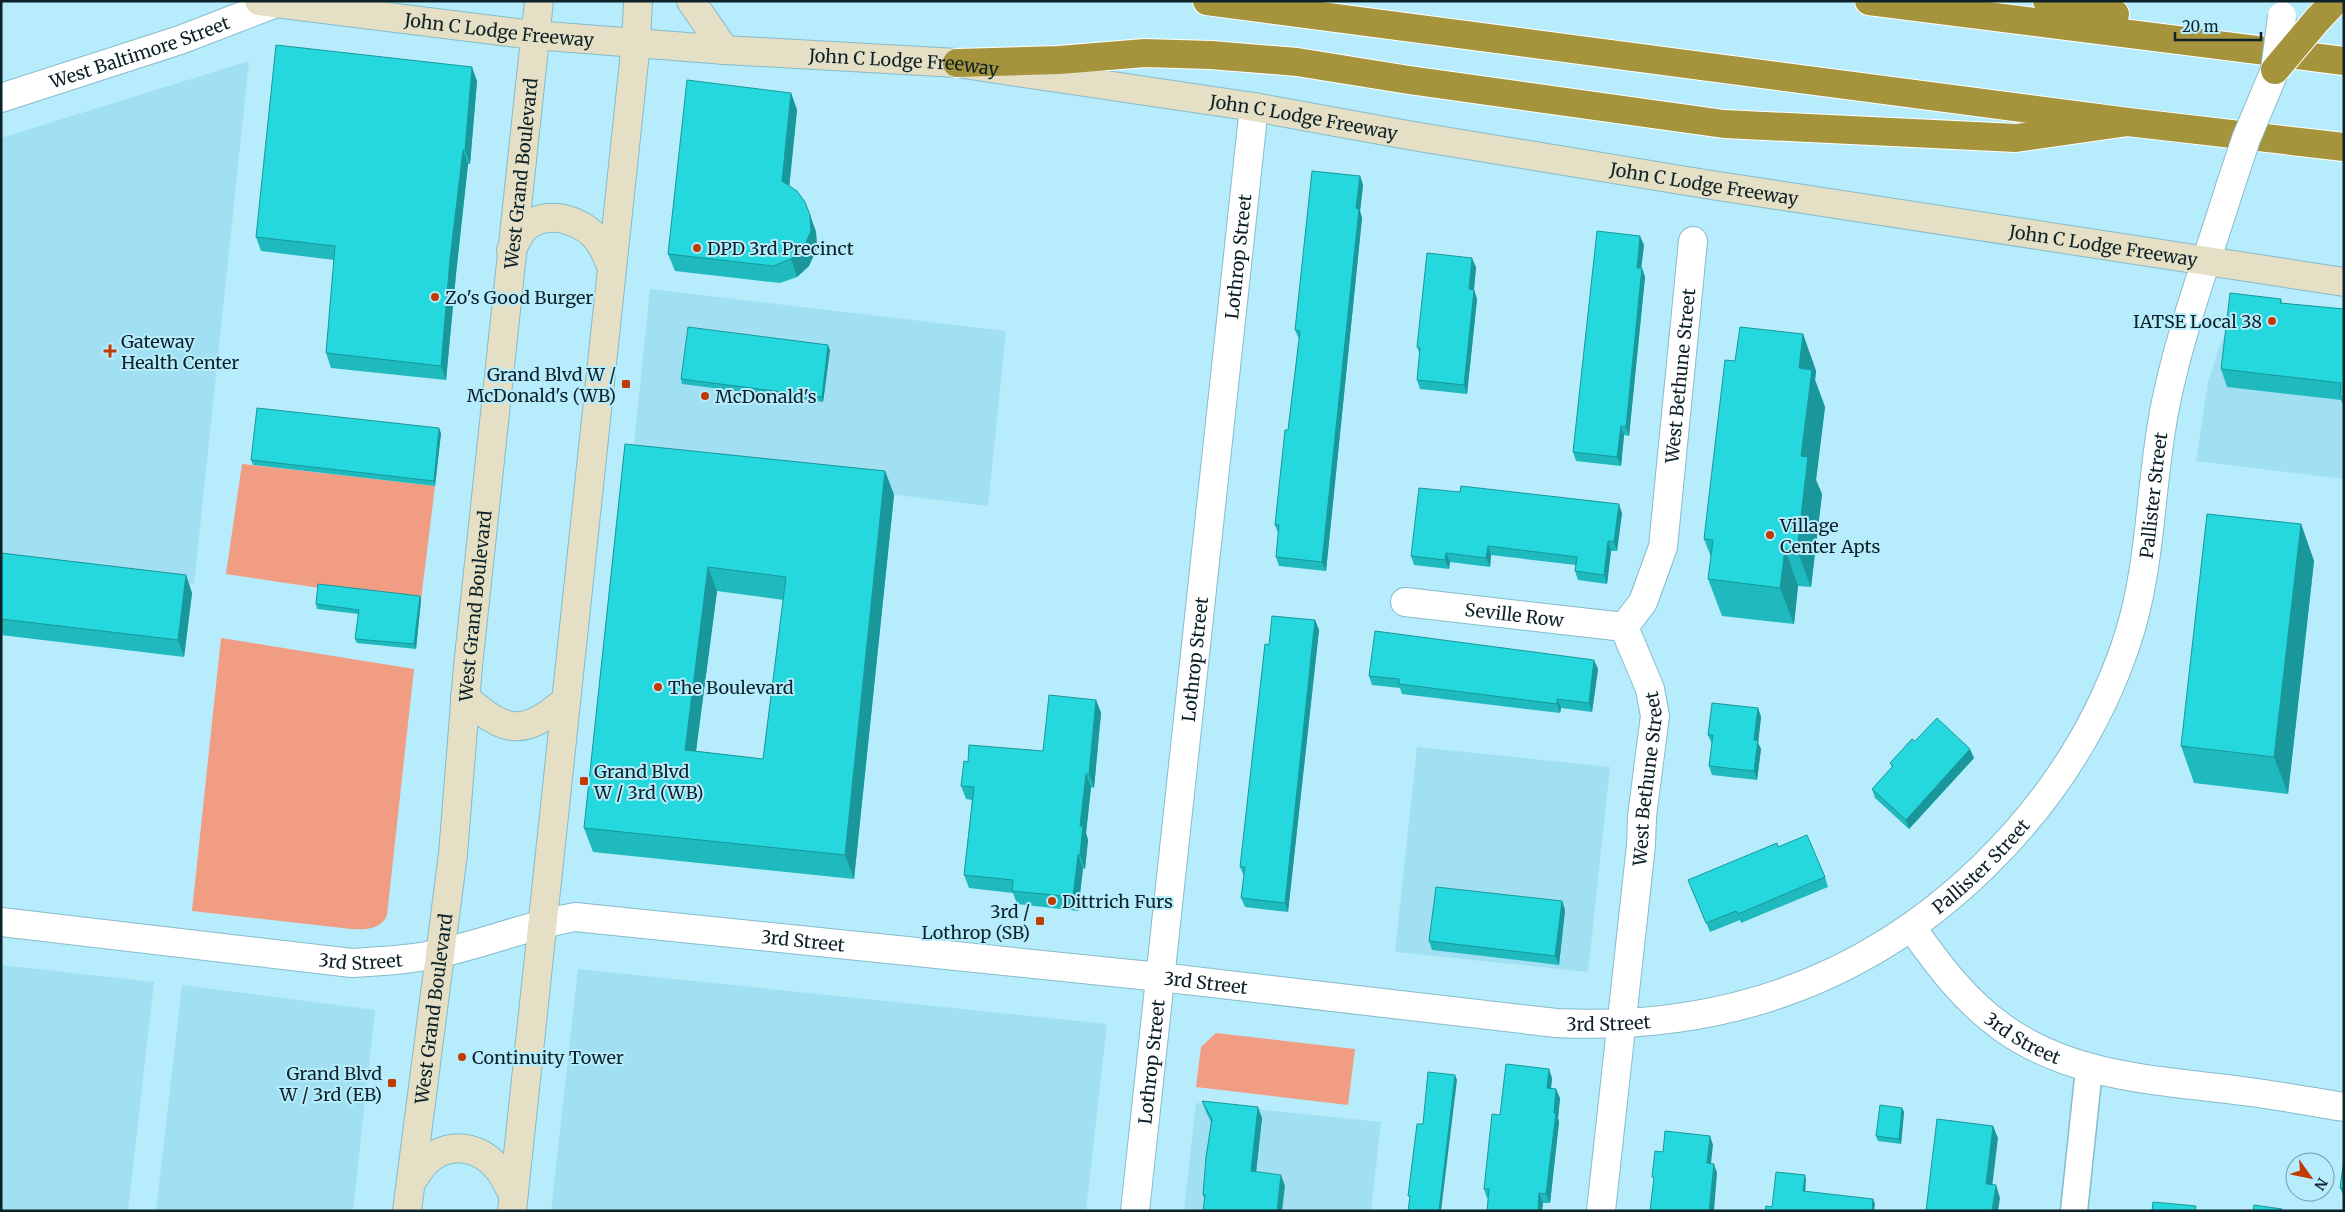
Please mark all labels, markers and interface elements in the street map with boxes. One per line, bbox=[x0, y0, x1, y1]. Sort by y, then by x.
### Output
street label: John C Lodge Freeway bbox=[402, 7, 595, 51]
scale bar bbox=[2175, 10, 2261, 42]
street label: West Baltimore Street bbox=[46, 11, 233, 93]
text: 20 m bbox=[2182, 17, 2219, 36]
street label: John C Lodge Freeway bbox=[807, 43, 1001, 81]
street label: West Grand Boulevard bbox=[499, 77, 542, 271]
street label: John C Lodge Freeway bbox=[1207, 89, 1400, 145]
street label: John C Lodge Freeway bbox=[1607, 157, 1801, 210]
street label: Lothrop Street bbox=[1220, 193, 1256, 320]
street label: John C Lodge Freeway bbox=[2007, 219, 2200, 271]
place label: DPD 3rd Precinct bbox=[707, 237, 854, 260]
marker: DPD 3rd Precinct bbox=[691, 242, 703, 254]
place label: Zo's Good Burger bbox=[445, 286, 593, 309]
street label: West Bethune Street bbox=[1660, 287, 1700, 465]
marker: Zo's Good Burger bbox=[429, 291, 441, 303]
place label: IATSE Local 38 bbox=[2133, 310, 2262, 333]
marker: IATSE Local 38 bbox=[2266, 315, 2278, 327]
place label: Gateway Health Center bbox=[121, 330, 239, 374]
marker: Gateway Health Center bbox=[103, 344, 117, 358]
place label: Grand Blvd W / McDonald's (WB) bbox=[467, 363, 616, 407]
marker: Grand Blvd W / McDonald's (WB) bbox=[620, 378, 632, 390]
place label: McDonald's bbox=[715, 385, 817, 408]
marker: McDonald's bbox=[699, 390, 711, 402]
street label: Pallister Street bbox=[2134, 430, 2172, 560]
street label: West Grand Boulevard bbox=[454, 509, 496, 703]
place label: Village Center Apts bbox=[1779, 514, 1881, 558]
marker: Village Center Apts bbox=[1764, 529, 1776, 541]
street label: Lothrop Street bbox=[1176, 595, 1213, 723]
street label: Seville Row bbox=[1464, 597, 1566, 632]
place label: The Boulevard bbox=[668, 676, 794, 699]
marker: The Boulevard bbox=[652, 681, 664, 693]
street label: West Bethune Street bbox=[1627, 690, 1667, 868]
place label: Grand Blvd W / 3rd (WB) bbox=[593, 760, 704, 804]
marker: Grand Blvd W / 3rd (WB) bbox=[578, 775, 590, 787]
street label: Pallister Street bbox=[1927, 814, 2034, 918]
place label: Dittrich Furs bbox=[1062, 890, 1173, 913]
marker: Dittrich Furs bbox=[1046, 895, 1058, 907]
place label: 3rd / Lothrop (SB) bbox=[921, 900, 1030, 944]
street label: West Grand Boulevard bbox=[409, 912, 457, 1106]
marker: 3rd / Lothrop (SB) bbox=[1034, 915, 1046, 927]
street label: 3rd Street bbox=[760, 925, 846, 956]
street label: 3rd Street bbox=[317, 948, 404, 975]
street label: 3rd Street bbox=[1163, 966, 1249, 999]
street label: Lothrop Street bbox=[1133, 998, 1169, 1126]
street label: 3rd Street bbox=[1980, 1007, 2064, 1069]
street label: 3rd Street bbox=[1566, 1010, 1651, 1035]
place label: Continuity Tower bbox=[472, 1046, 624, 1069]
marker: Continuity Tower bbox=[456, 1051, 468, 1063]
place label: Grand Blvd W / 3rd (EB) bbox=[279, 1062, 382, 1106]
marker: Grand Blvd W / 3rd (EB) bbox=[386, 1077, 398, 1089]
north arrow bbox=[2285, 1152, 2335, 1202]
text: N bbox=[2310, 1175, 2331, 1194]

